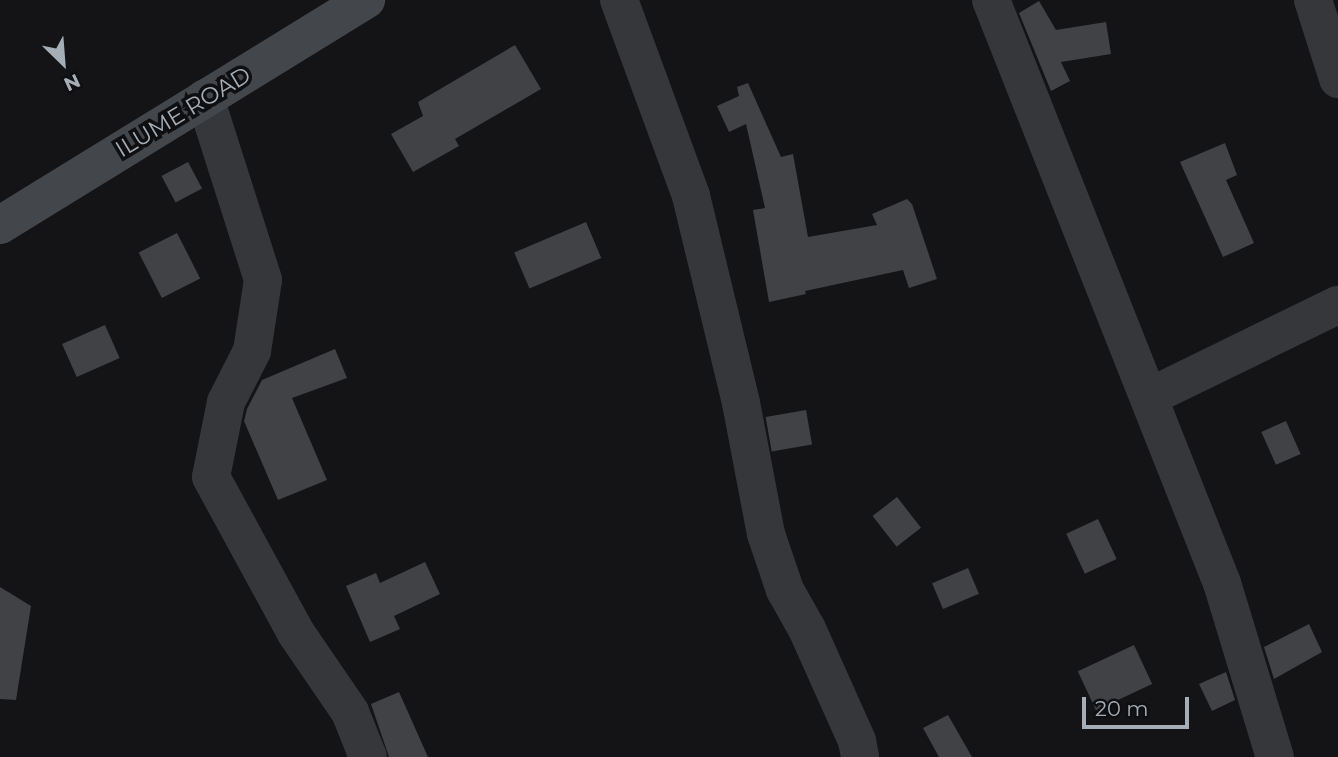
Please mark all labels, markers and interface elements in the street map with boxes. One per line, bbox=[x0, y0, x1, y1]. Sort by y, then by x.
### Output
north arrow bbox=[28, 28, 98, 98]
street label: ILUME ROAD bbox=[110, 61, 256, 163]
text: N bbox=[60, 69, 84, 96]
scale bar bbox=[1086, 684, 1193, 728]
text: 20 m bbox=[1095, 696, 1149, 721]

